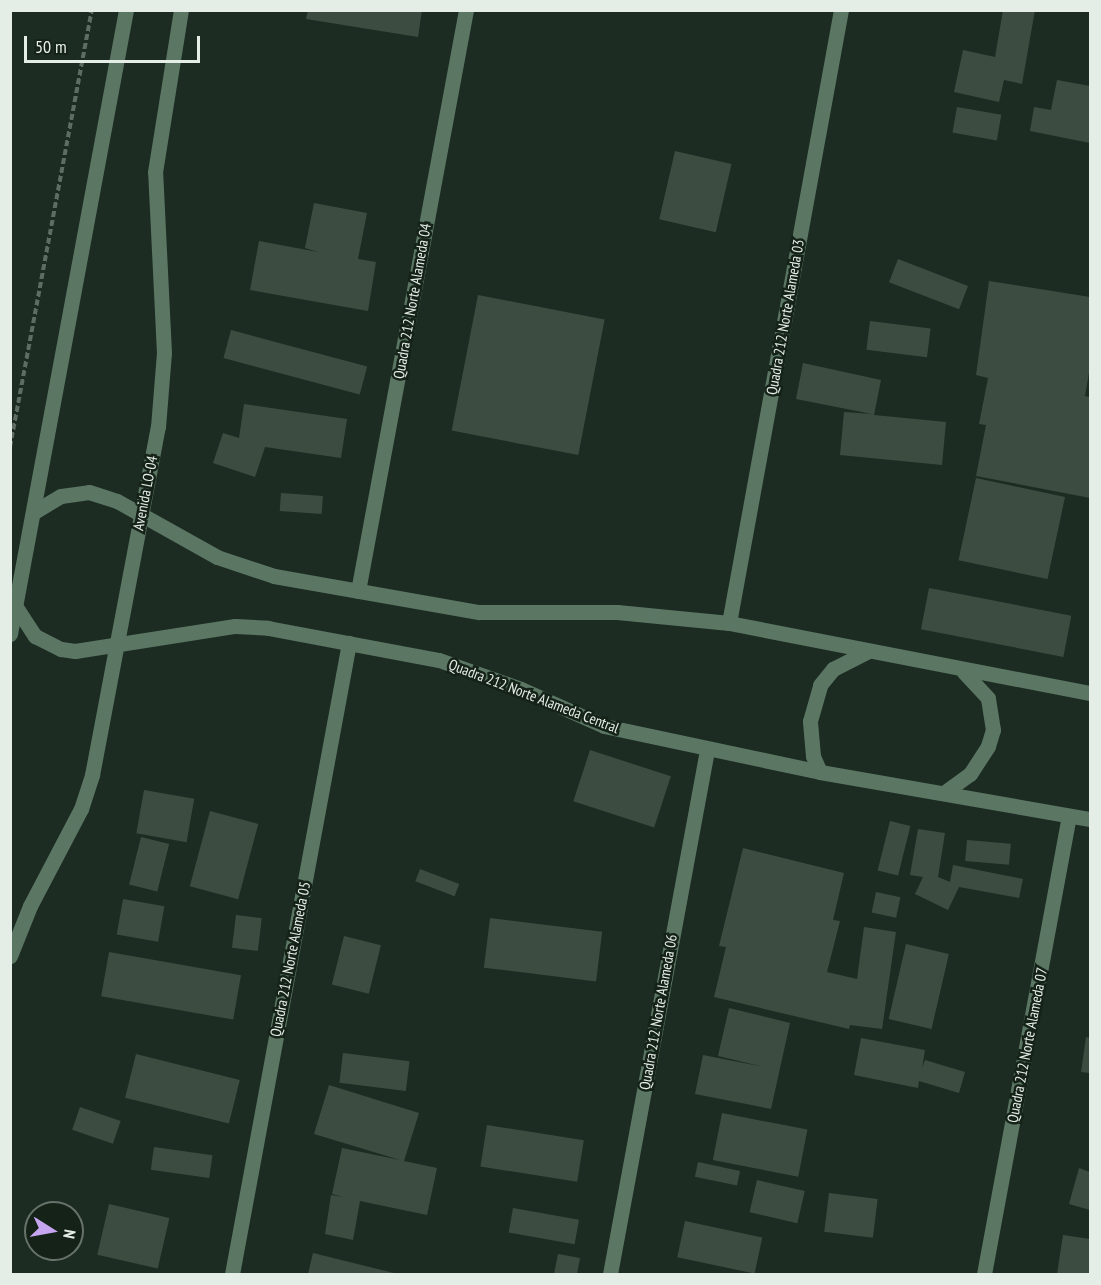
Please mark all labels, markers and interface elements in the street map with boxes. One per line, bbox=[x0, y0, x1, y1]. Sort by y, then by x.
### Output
scale bar bbox=[27, 24, 202, 62]
text: 50 m bbox=[35, 35, 67, 58]
street label: Quadra 212 Norte Alameda 04 bbox=[389, 222, 435, 380]
street label: Quadra 212 Norte Alameda 03 bbox=[762, 238, 808, 396]
street label: Avenida LO-04 bbox=[129, 454, 161, 532]
street label: Quadra 212 Norte Alameda Central bbox=[446, 655, 622, 737]
street label: Quadra 212 Norte Alameda 05 bbox=[266, 880, 314, 1038]
street label: Quadra 212 Norte Alameda 06 bbox=[635, 933, 681, 1091]
street label: Quadra 212 Norte Alameda 07 bbox=[1003, 966, 1051, 1124]
north arrow bbox=[24, 1201, 84, 1261]
text: N bbox=[59, 1228, 80, 1240]

